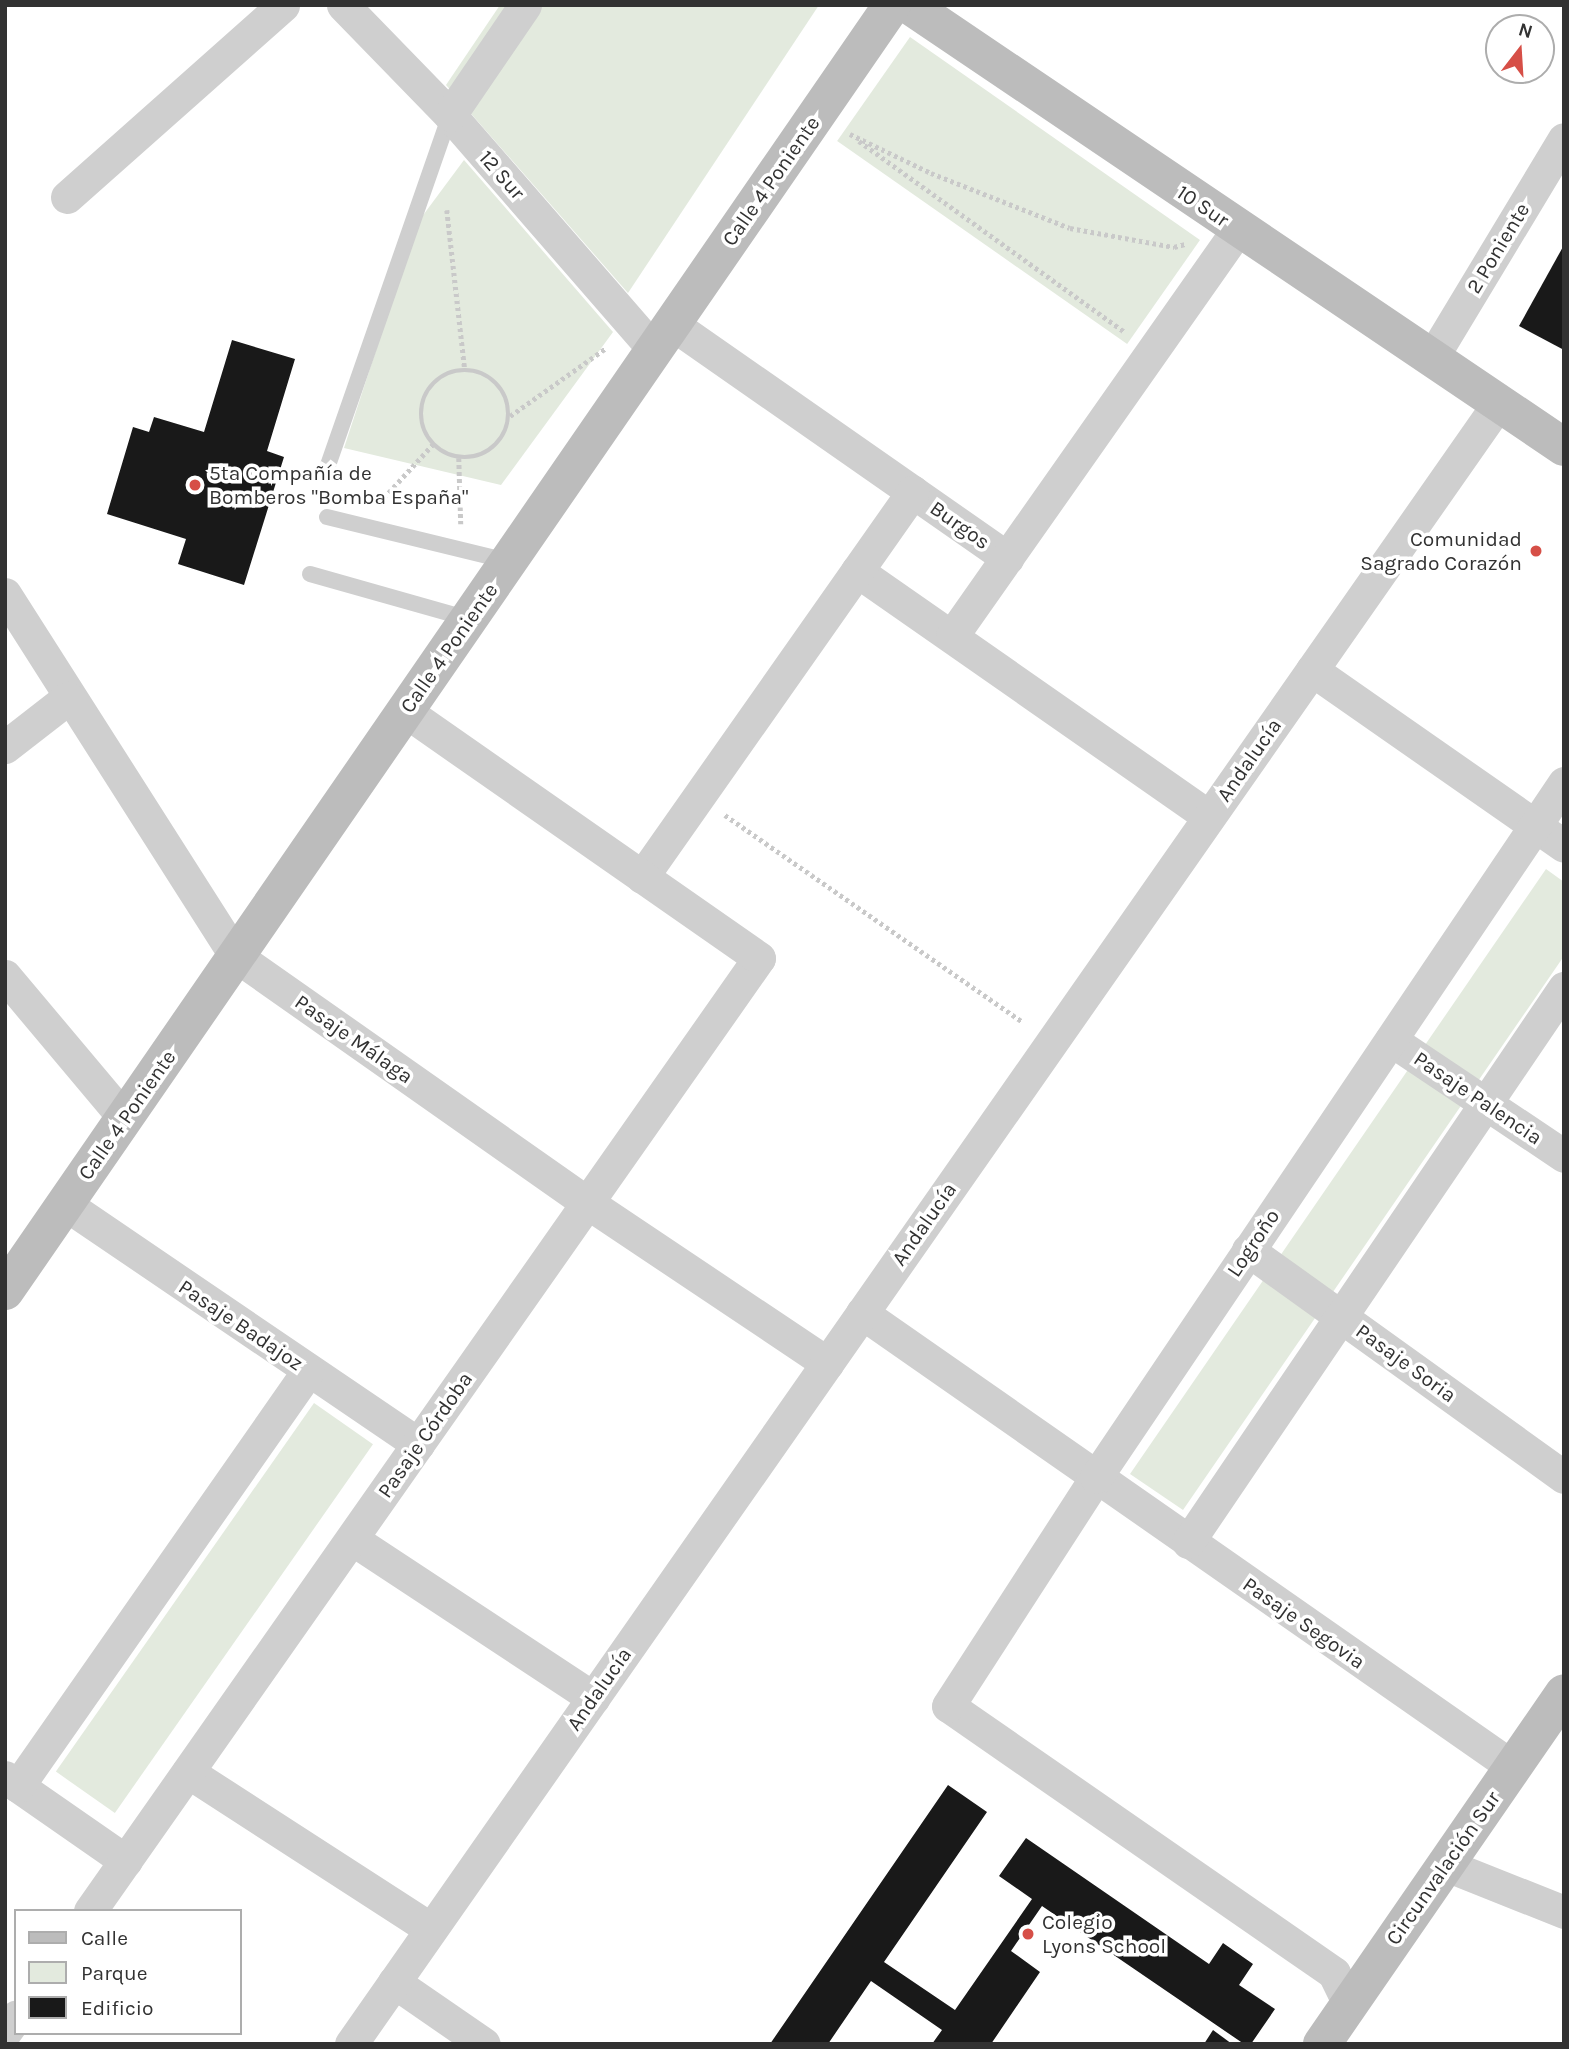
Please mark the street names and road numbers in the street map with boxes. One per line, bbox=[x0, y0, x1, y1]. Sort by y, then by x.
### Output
street label: Calle 4 Poniente bbox=[717, 111, 825, 251]
street label: 12 Sur bbox=[474, 145, 530, 205]
street label: 10 Sur bbox=[1172, 180, 1234, 232]
street label: 2 Poniente bbox=[1461, 198, 1535, 298]
street label: Burgos bbox=[925, 495, 995, 555]
street label: Calle 4 Poniente bbox=[395, 578, 503, 718]
street label: Andalucía bbox=[1211, 713, 1287, 807]
street label: Pasaje Málaga bbox=[290, 989, 418, 1089]
street label: Calle 4 Poniente bbox=[73, 1045, 181, 1185]
street label: Pasaje Palencia bbox=[1409, 1046, 1547, 1150]
street label: Andalucía bbox=[886, 1177, 962, 1271]
street label: Logroño bbox=[1221, 1204, 1285, 1282]
street label: Pasaje Badajoz bbox=[174, 1274, 308, 1376]
street label: Pasaje Soria bbox=[1351, 1318, 1461, 1408]
street label: Pasaje Córdoba bbox=[372, 1367, 478, 1503]
street label: Pasaje Segovia bbox=[1238, 1572, 1370, 1674]
street label: Andalucía bbox=[561, 1642, 637, 1736]
street label: Circunvalación Sur bbox=[1381, 1786, 1505, 1950]

